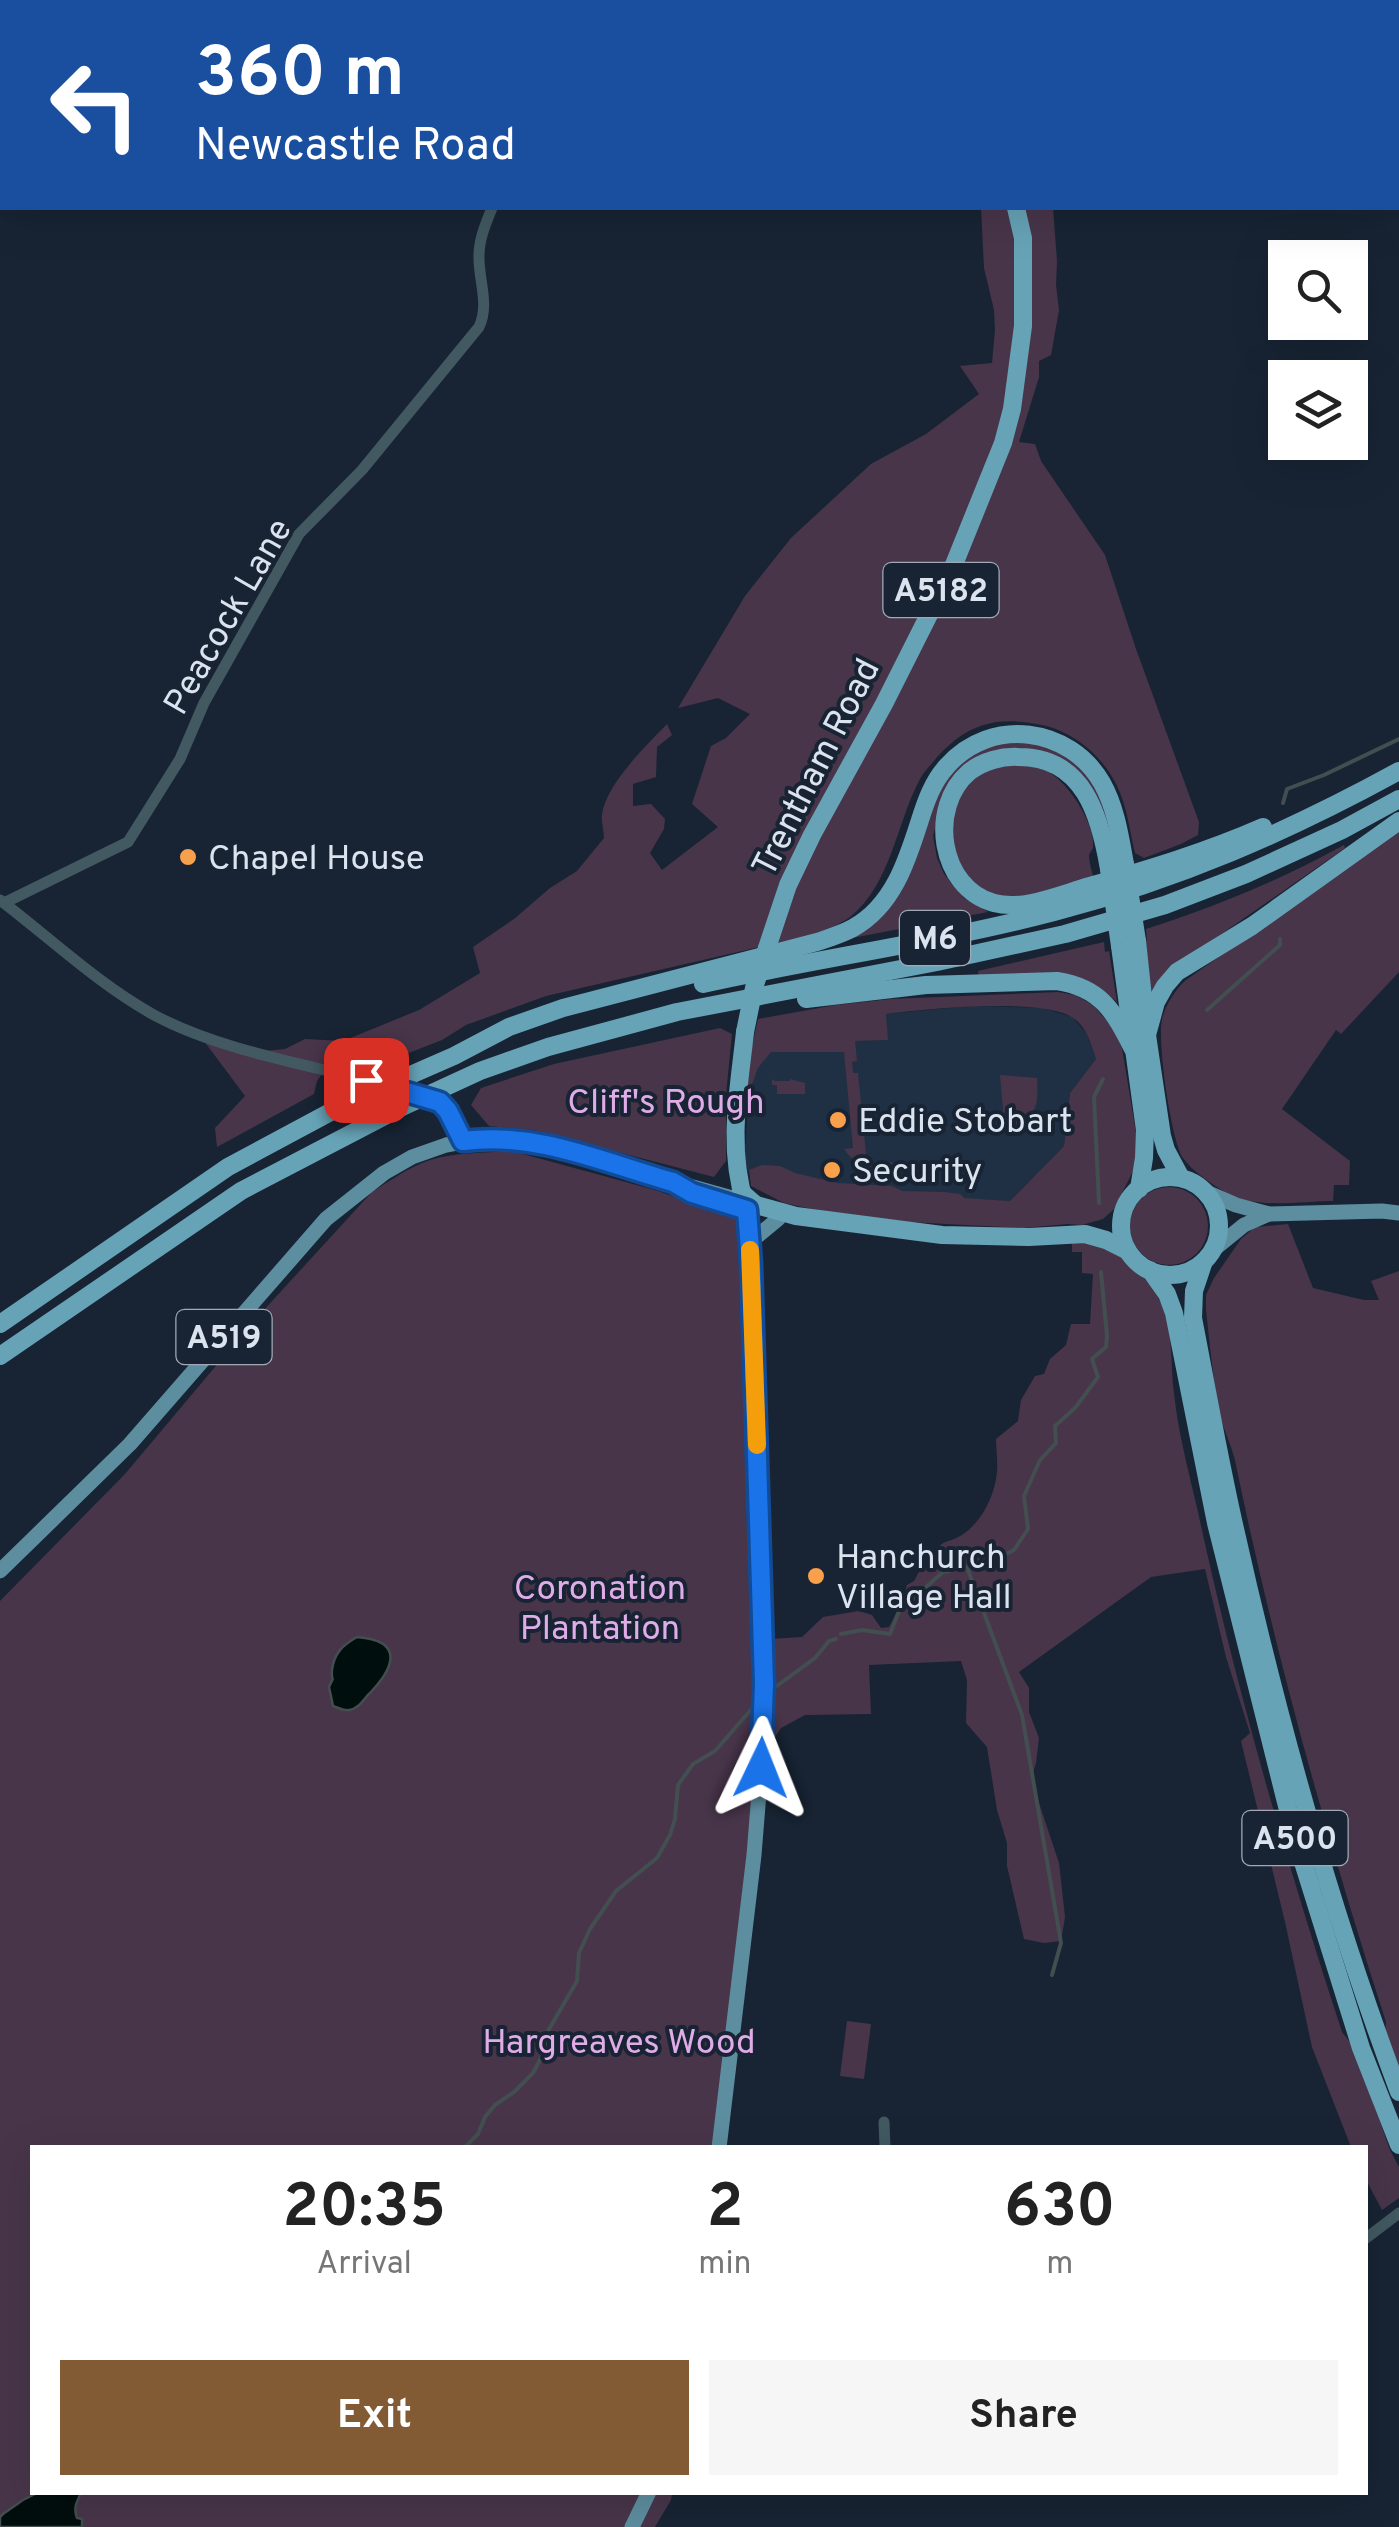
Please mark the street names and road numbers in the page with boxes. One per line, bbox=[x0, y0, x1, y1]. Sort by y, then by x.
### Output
street label: Peacock Lane bbox=[156, 511, 304, 724]
road number: A5182 bbox=[884, 563, 998, 617]
street label: Trentham Road bbox=[744, 652, 891, 885]
road number: M6 bbox=[900, 911, 970, 965]
road number: A519 bbox=[176, 1310, 272, 1364]
road number: A500 bbox=[1242, 1811, 1348, 1865]

